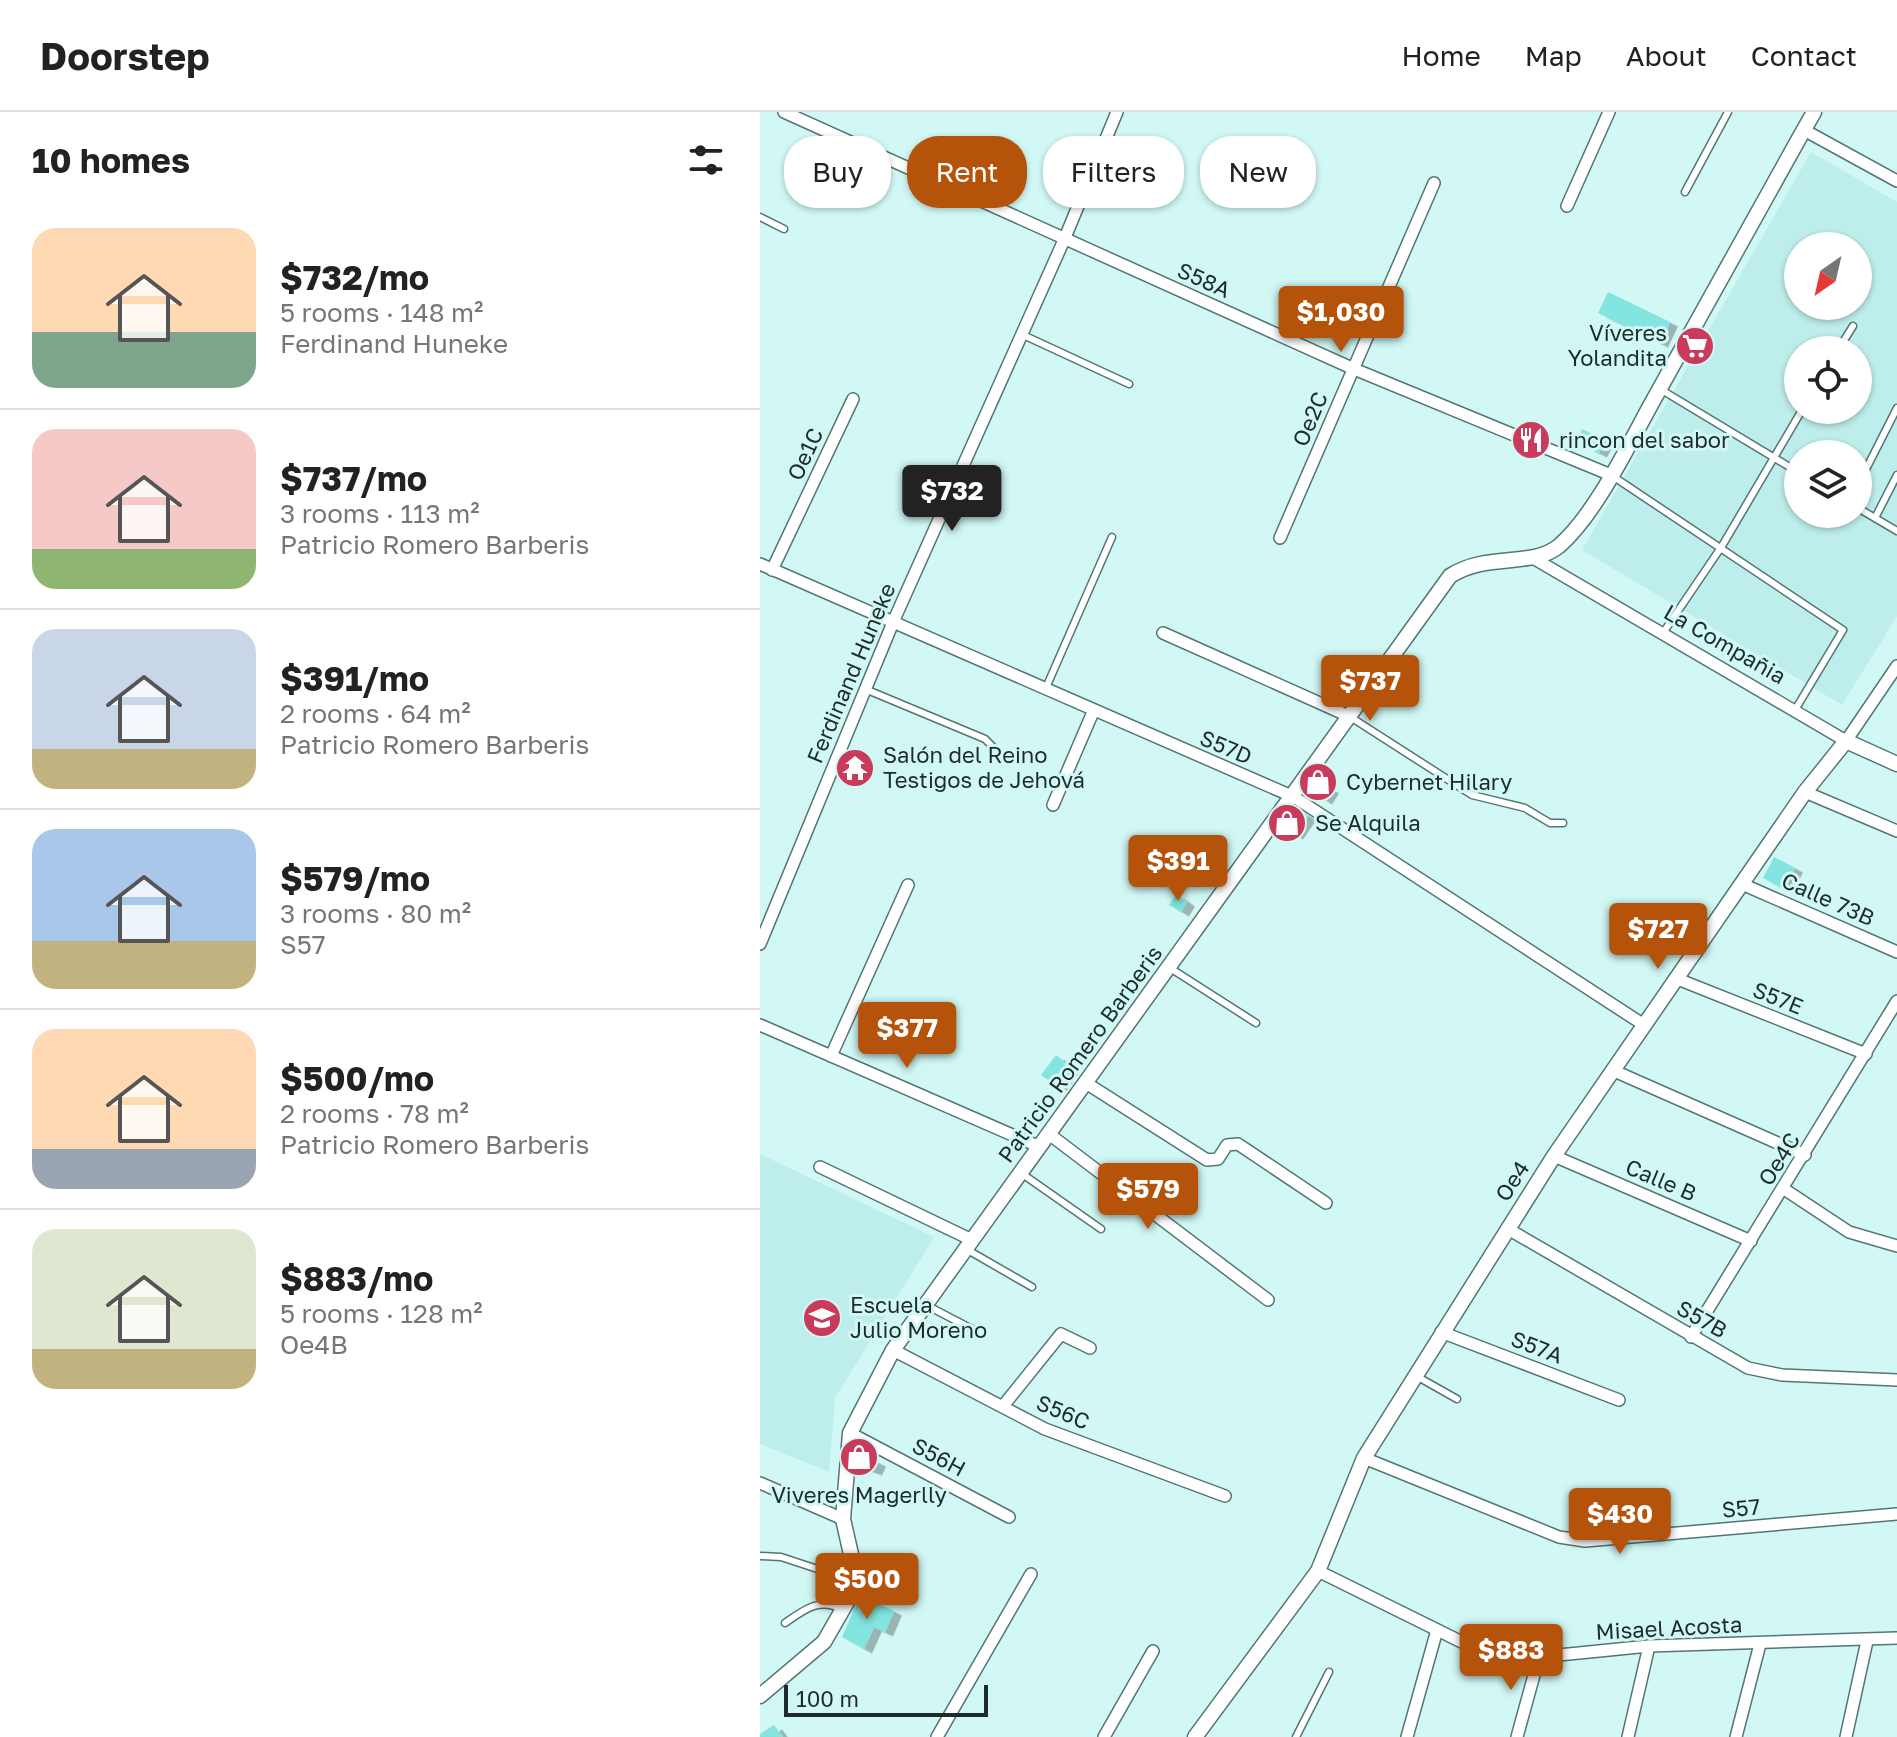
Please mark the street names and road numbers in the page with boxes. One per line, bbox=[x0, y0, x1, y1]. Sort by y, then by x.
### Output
street label: S58A bbox=[1174, 256, 1235, 303]
street label: Oe2C bbox=[1286, 387, 1333, 450]
street label: Oe1C bbox=[781, 423, 828, 484]
street label: Ferdinand Huneke bbox=[800, 579, 901, 767]
street label: La Compañia bbox=[1660, 598, 1791, 689]
street label: S57D bbox=[1196, 724, 1256, 769]
street label: Calle 73B bbox=[1778, 866, 1879, 931]
street label: Patricio Romero Barberis bbox=[992, 940, 1167, 1167]
street label: S57E bbox=[1749, 975, 1807, 1020]
street label: Oe4C bbox=[1752, 1127, 1805, 1190]
street label: Calle B bbox=[1622, 1153, 1701, 1206]
street label: Oe4 bbox=[1489, 1156, 1534, 1206]
street label: S57B bbox=[1672, 1294, 1732, 1343]
street label: S57A bbox=[1507, 1324, 1567, 1369]
street label: S56C bbox=[1033, 1388, 1094, 1435]
street label: S56H bbox=[908, 1431, 971, 1482]
street label: S57 bbox=[1721, 1492, 1761, 1523]
street label: Misael Acosta bbox=[1595, 1610, 1743, 1645]

